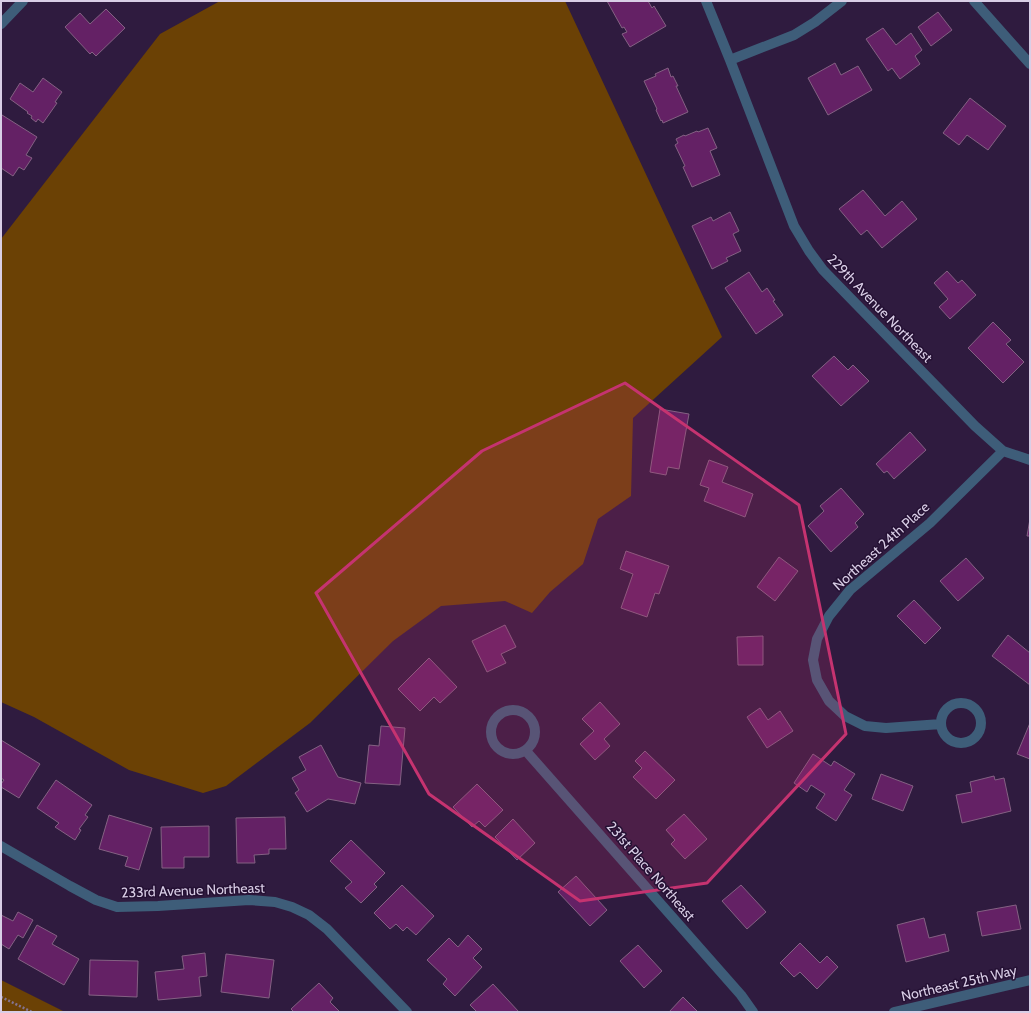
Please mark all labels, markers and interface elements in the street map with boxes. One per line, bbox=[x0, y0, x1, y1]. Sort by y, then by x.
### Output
street label: 229th Avenue Northeast bbox=[823, 250, 937, 366]
street label: Northeast 24th Place bbox=[829, 498, 933, 594]
street label: 231st Place Northeast bbox=[603, 817, 699, 925]
street label: 233rd Avenue Northeast bbox=[121, 878, 265, 902]
street label: Northeast 25th Way bbox=[899, 961, 1019, 1005]

